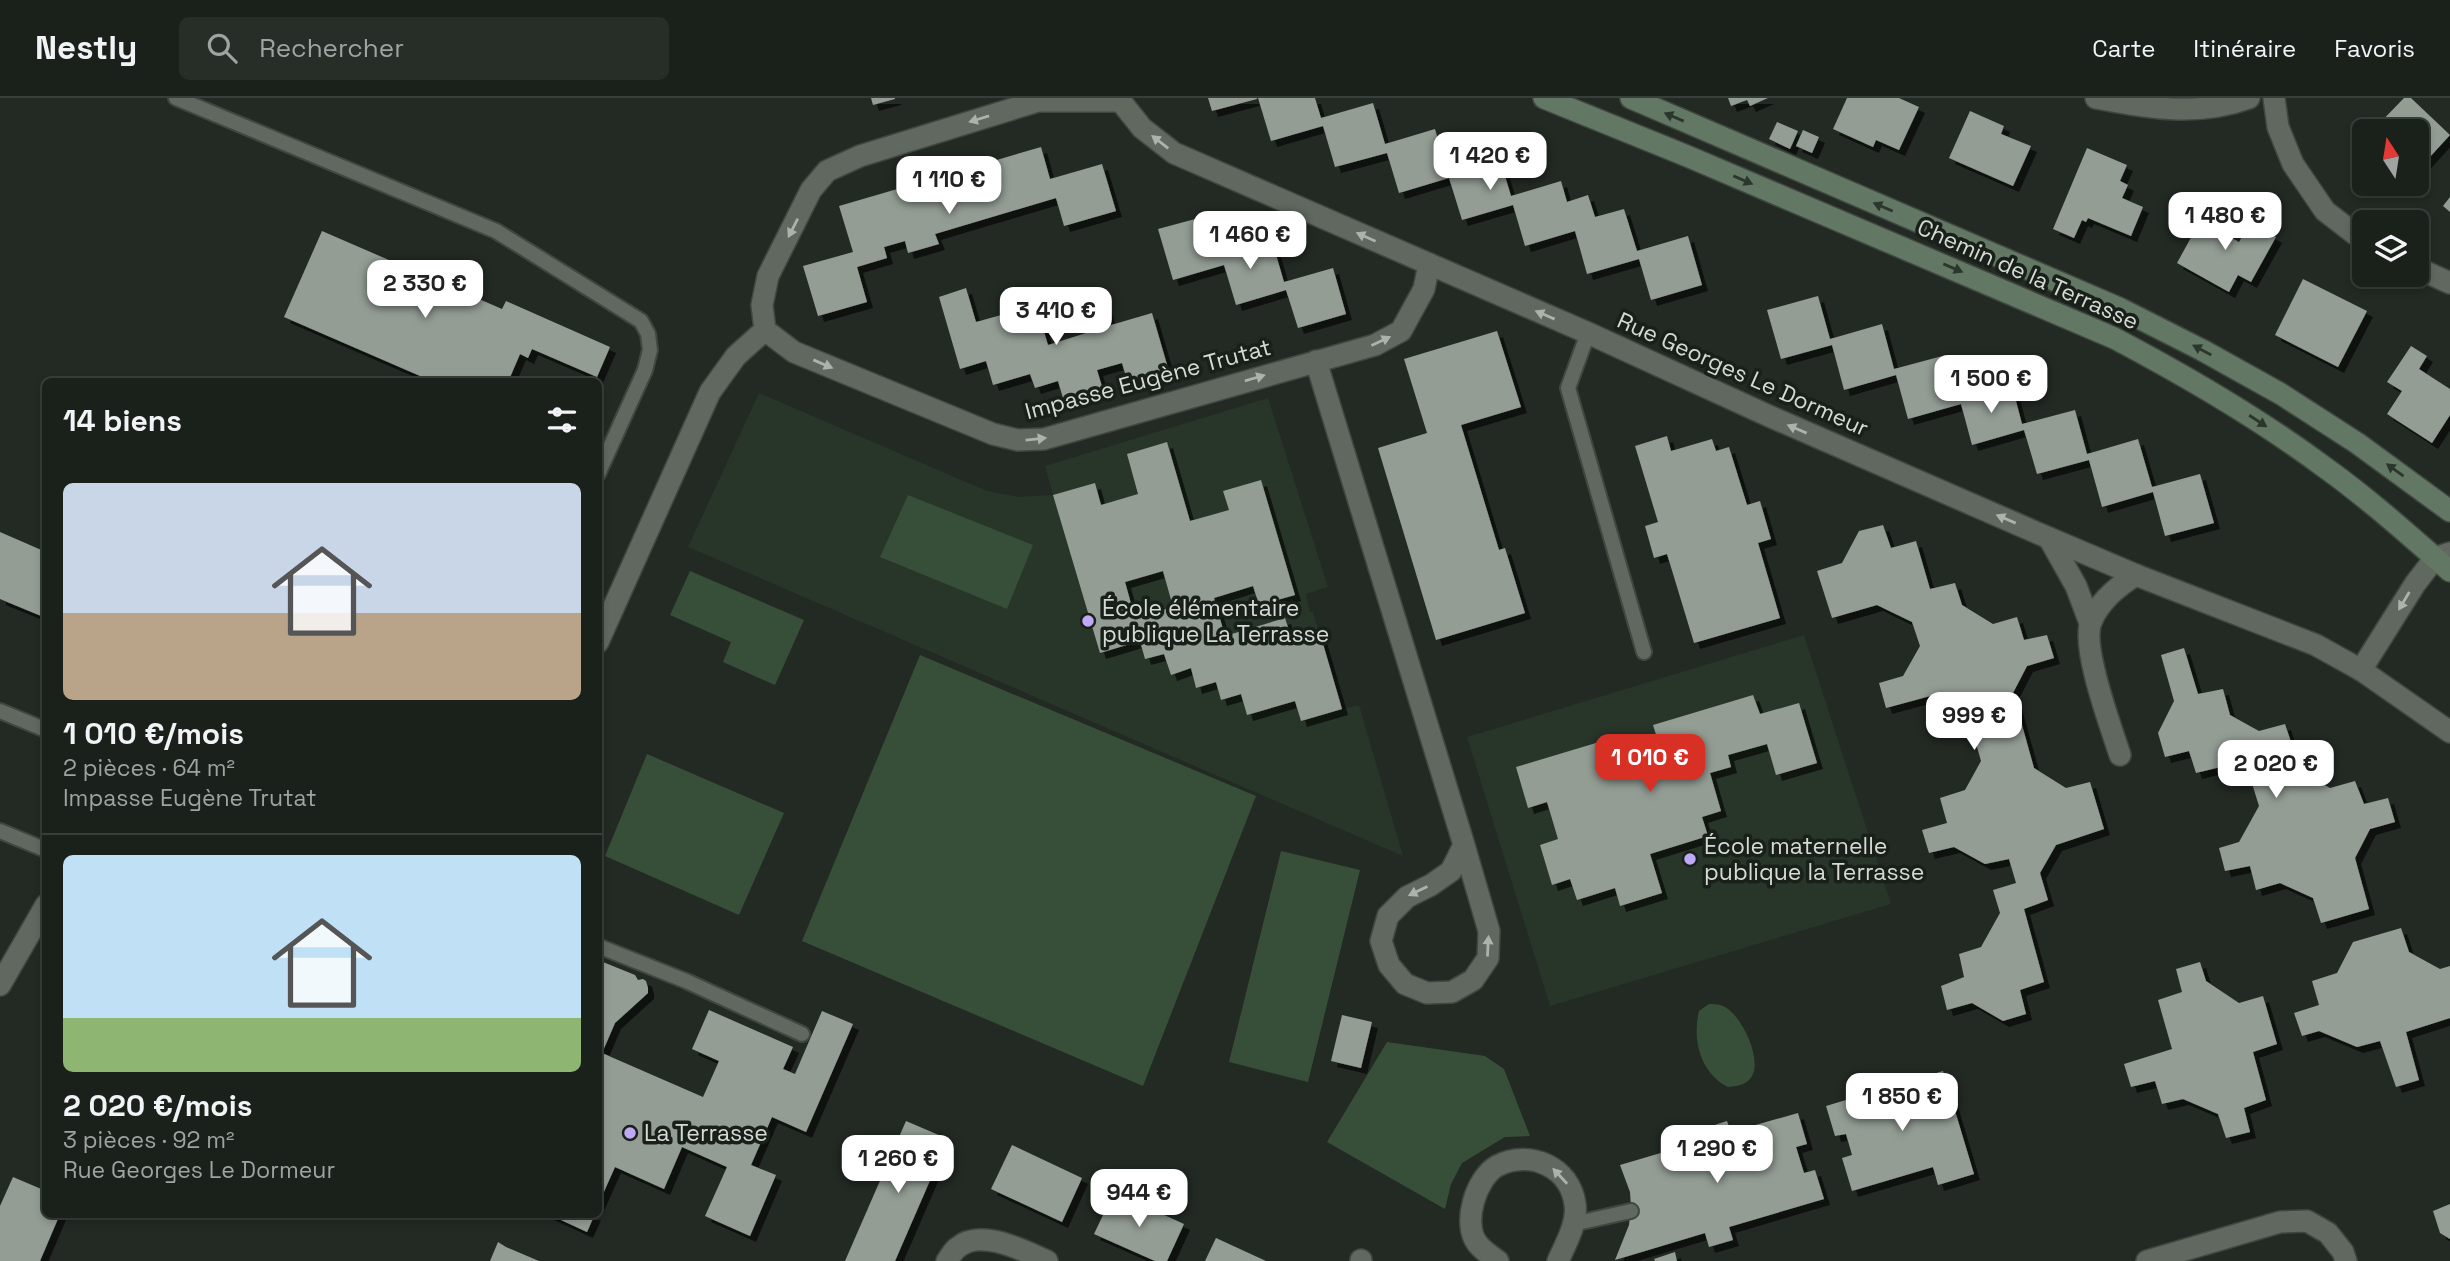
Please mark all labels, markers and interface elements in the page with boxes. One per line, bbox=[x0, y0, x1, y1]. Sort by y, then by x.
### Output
search box bbox=[179, 17, 669, 80]
text: Nestly bbox=[35, 27, 137, 69]
icon: search bbox=[203, 29, 241, 67]
text: Rechercher bbox=[259, 31, 404, 65]
text: Carte bbox=[2092, 33, 2155, 64]
text: Itinéraire bbox=[2193, 33, 2296, 64]
text: Favoris bbox=[2334, 33, 2415, 64]
one-way arrow bbox=[1664, 111, 1684, 123]
one-way arrow bbox=[968, 114, 989, 124]
north arrow bbox=[2352, 119, 2429, 196]
map controls bbox=[2352, 119, 2429, 287]
pin: 1 420 € bbox=[1425, 132, 1555, 192]
one-way arrow bbox=[1152, 135, 1170, 150]
text: 1 420 € bbox=[1450, 140, 1530, 170]
pin: 1 110 € bbox=[884, 156, 1014, 216]
text: 1 110 € bbox=[912, 164, 986, 194]
one-way arrow bbox=[1733, 174, 1754, 185]
pin: 1 480 € bbox=[2160, 192, 2290, 252]
text: 1 480 € bbox=[2184, 200, 2266, 230]
one-way arrow bbox=[1873, 201, 1893, 213]
button: layers bbox=[2352, 210, 2429, 287]
pin: 1 460 € bbox=[1185, 212, 1315, 271]
street label: Chemin de la Terrasse bbox=[1913, 212, 2143, 336]
one-way arrow bbox=[787, 218, 799, 238]
text: 1 460 € bbox=[1209, 219, 1291, 249]
one-way arrow bbox=[1356, 231, 1377, 242]
pin: 2 330 € bbox=[360, 260, 490, 320]
one-way arrow bbox=[1942, 263, 1963, 274]
text: 2 330 € bbox=[383, 268, 467, 298]
pin: 3 410 € bbox=[991, 288, 1121, 347]
text: 3 410 € bbox=[1016, 295, 1096, 325]
street label: Rue Georges Le Dormeur bbox=[1613, 305, 1873, 443]
one-way arrow bbox=[1535, 309, 1556, 320]
street label: Impasse Eugène Trutat bbox=[1022, 332, 1274, 426]
one-way arrow bbox=[1371, 335, 1391, 347]
one-way arrow bbox=[2192, 344, 2212, 356]
pin: 1 500 € bbox=[1926, 356, 2056, 415]
one-way arrow bbox=[813, 359, 834, 370]
text: 1 500 € bbox=[1950, 363, 2032, 393]
one-way arrow bbox=[1245, 373, 1266, 383]
text: 14 biens bbox=[63, 401, 182, 440]
icon: filters bbox=[543, 401, 581, 439]
one-way arrow bbox=[2249, 414, 2267, 428]
one-way arrow bbox=[1787, 423, 1808, 434]
one-way arrow bbox=[1025, 433, 1047, 444]
one-way arrow bbox=[2386, 463, 2404, 477]
one-way arrow bbox=[1996, 513, 2016, 525]
icon: home bbox=[259, 528, 385, 654]
one-way arrow bbox=[2398, 591, 2411, 610]
place label: École élémentaire publique La Terrasse bbox=[1102, 593, 1329, 649]
marker: École élémentaire publique La Terrasse bbox=[1080, 613, 1096, 629]
pin: 999 € bbox=[1925, 692, 2023, 752]
text: 999 € bbox=[1942, 700, 2006, 730]
text: 1 010 €/mois bbox=[63, 714, 244, 753]
pin: 1 010 € bbox=[1585, 734, 1715, 794]
pin: 2 020 € bbox=[2211, 740, 2341, 800]
text: 1 010 € bbox=[1611, 742, 1689, 772]
text: 2 020 € bbox=[2234, 748, 2318, 778]
text: 2 pièces · 64 m² bbox=[63, 753, 235, 783]
text: Impasse Eugène Trutat bbox=[63, 783, 317, 813]
place label: École maternelle publique la Terrasse bbox=[1704, 831, 1924, 887]
marker: École maternelle publique la Terrasse bbox=[1682, 851, 1698, 867]
one-way arrow bbox=[1408, 886, 1428, 897]
icon: home bbox=[259, 900, 385, 1026]
one-way arrow bbox=[1483, 935, 1494, 957]
pin: 1 850 € bbox=[1837, 1074, 1967, 1133]
text: 1 850 € bbox=[1862, 1081, 1942, 1111]
text: 2 020 €/mois bbox=[63, 1086, 252, 1125]
place label: La Terrasse bbox=[644, 1118, 768, 1148]
text: 3 pièces · 92 m² bbox=[63, 1125, 235, 1155]
marker: La Terrasse bbox=[622, 1125, 638, 1141]
pin: 1 290 € bbox=[1652, 1126, 1782, 1185]
text: 1 290 € bbox=[1677, 1133, 1757, 1163]
pin: 1 260 € bbox=[833, 1136, 963, 1195]
text: 1 260 € bbox=[858, 1143, 938, 1173]
text: Rue Georges Le Dormeur bbox=[63, 1155, 335, 1185]
one-way arrow bbox=[1553, 1168, 1569, 1185]
pin: 944 € bbox=[1090, 1170, 1188, 1229]
text: 944 € bbox=[1107, 1177, 1171, 1207]

